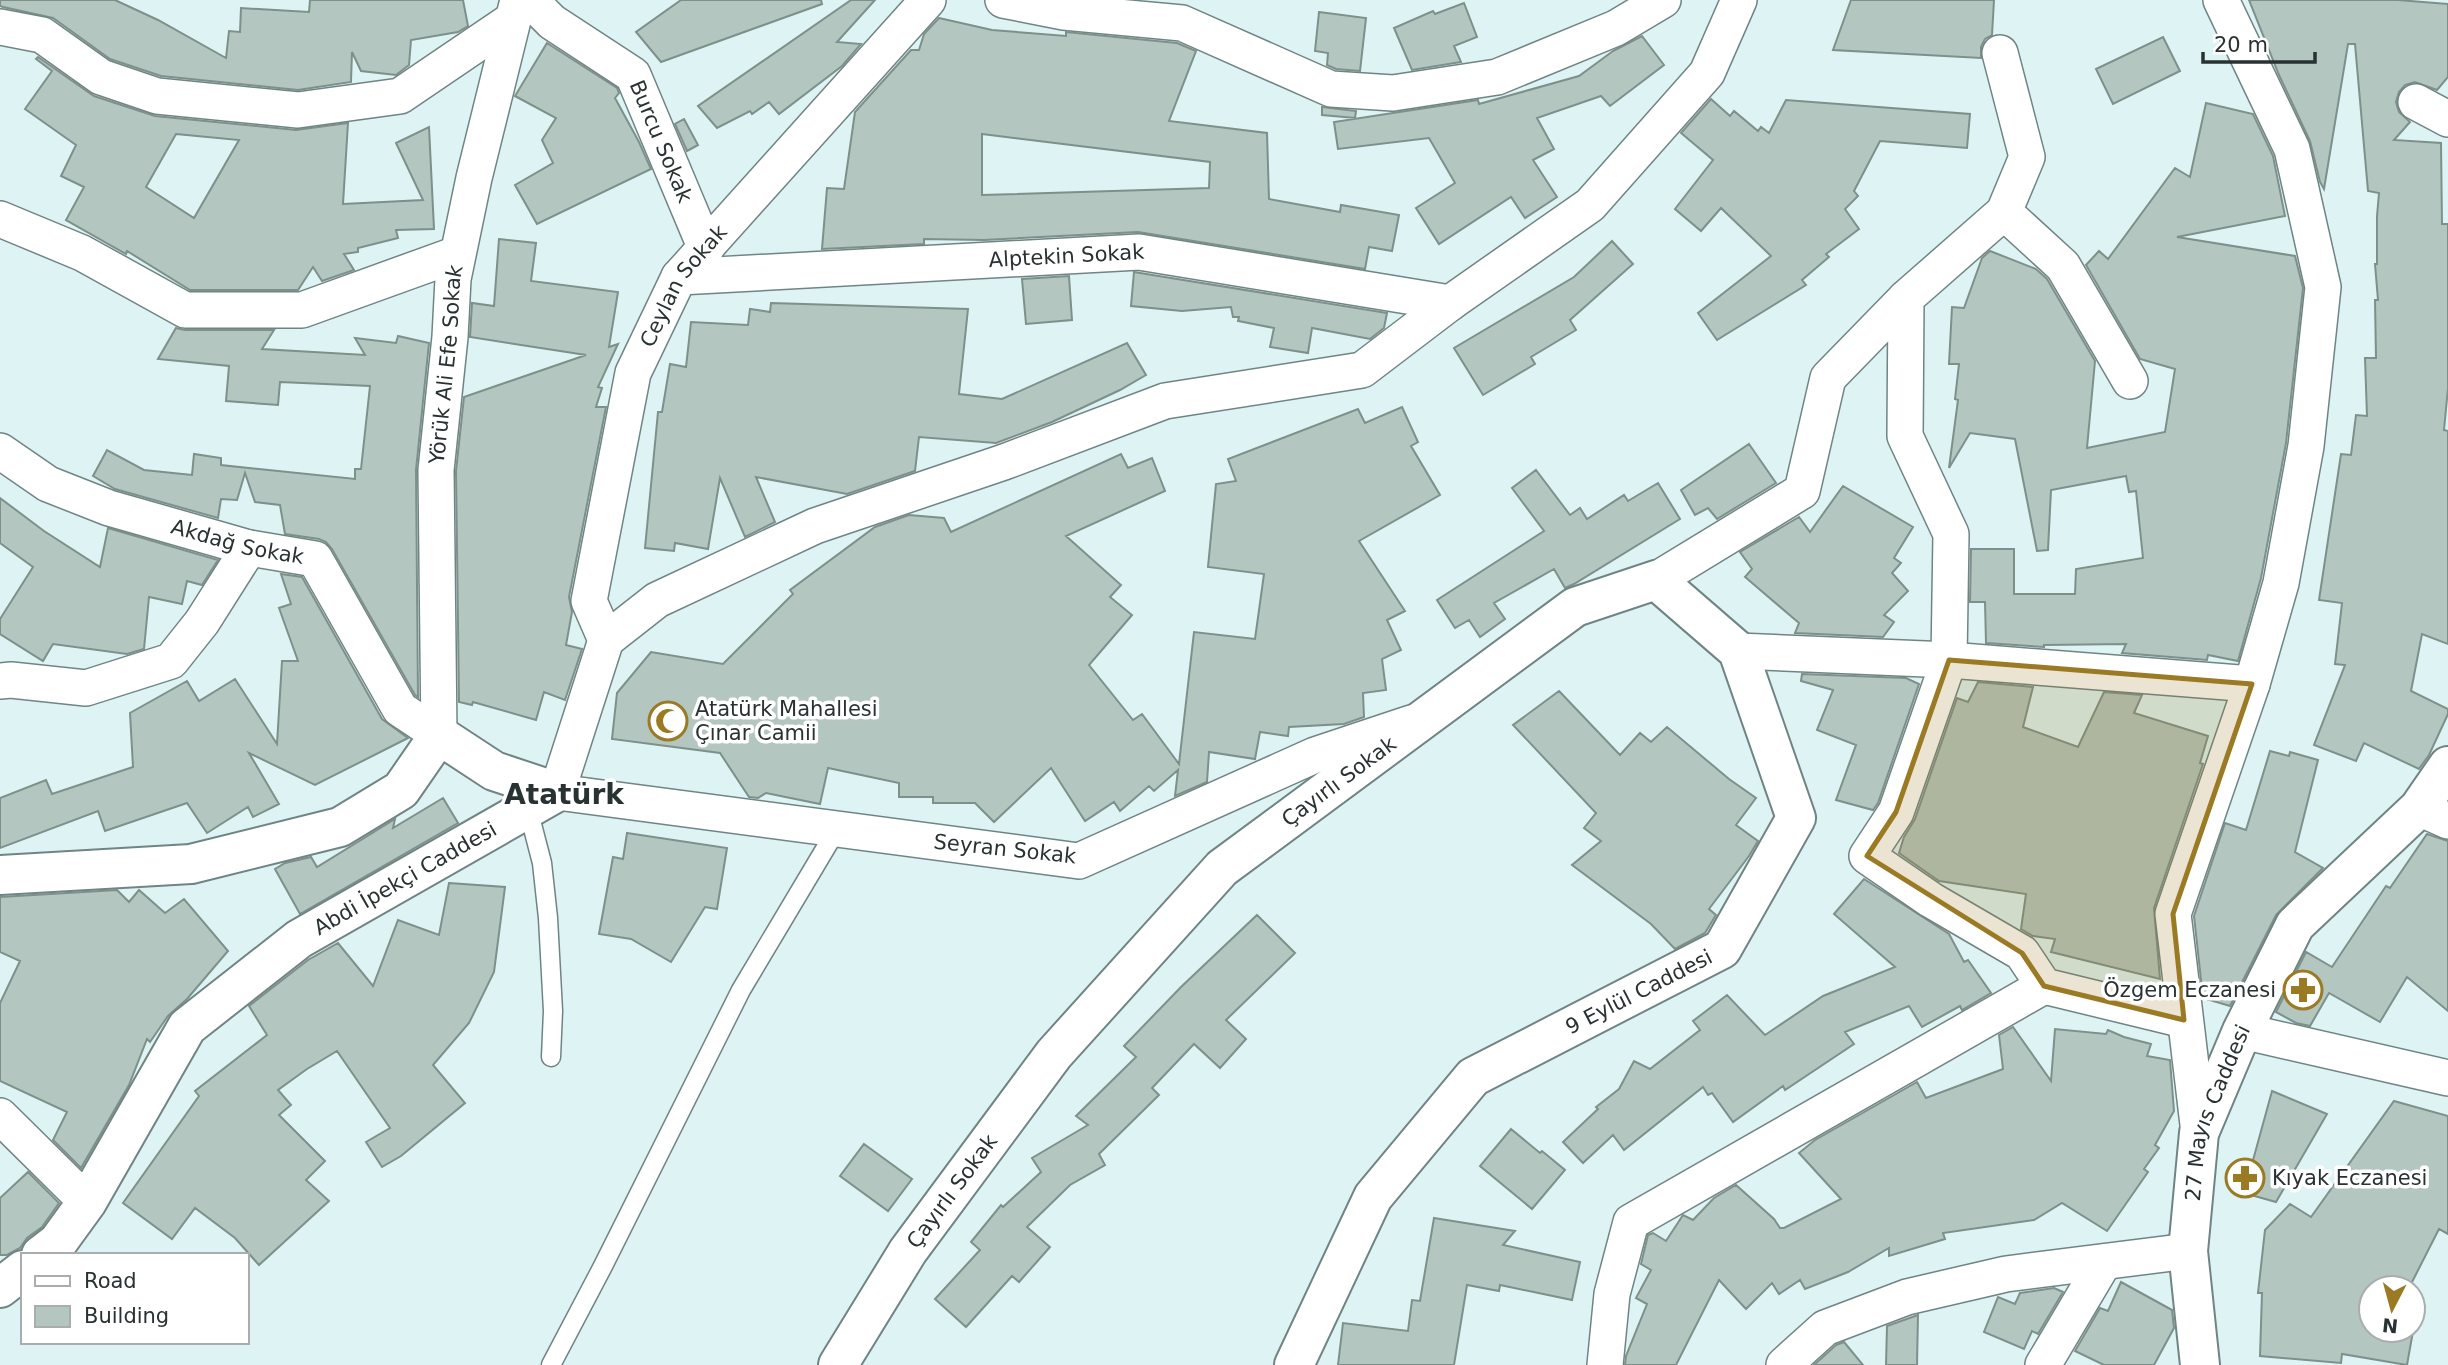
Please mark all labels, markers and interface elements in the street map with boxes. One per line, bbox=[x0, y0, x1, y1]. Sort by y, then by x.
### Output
scale bar bbox=[2203, 21, 2315, 65]
text: 20 m bbox=[2214, 33, 2268, 57]
street label: Burcu Sokak bbox=[625, 77, 698, 207]
street label: Ceylan Sokak bbox=[635, 220, 732, 351]
street label: Alptekin Sokak bbox=[988, 240, 1146, 272]
street label: Yörük Ali Efe Sokak bbox=[425, 262, 468, 466]
street label: Akdağ Sokak bbox=[168, 514, 307, 569]
place label: Atatürk Mahallesi Çınar Camii bbox=[695, 697, 878, 745]
mosque icon: Atatürk Mahallesi Çınar Camii bbox=[647, 700, 689, 742]
street label: Çayırlı Sokak bbox=[1277, 731, 1401, 832]
district label: Atatürk bbox=[504, 778, 625, 811]
street label: Abdi İpekçi Caddesi bbox=[310, 817, 501, 940]
street label: Seyran Sokak bbox=[933, 830, 1078, 869]
street label: 9 Eylül Caddesi bbox=[1562, 945, 1716, 1039]
pharmacy icon: Özgem Eczanesi bbox=[2282, 969, 2324, 1011]
place label: Özgem Eczanesi bbox=[2103, 977, 2276, 1002]
street label: 27 Mayıs Caddesi bbox=[2181, 1021, 2255, 1202]
street label: Çayırlı Sokak bbox=[902, 1129, 1003, 1253]
pharmacy icon: Kıyak Eczanesi bbox=[2224, 1157, 2266, 1199]
place label: Kıyak Eczanesi bbox=[2272, 1166, 2427, 1190]
legend bbox=[21, 1253, 248, 1344]
text: Road bbox=[84, 1269, 137, 1293]
north arrow bbox=[2357, 1274, 2427, 1344]
text: Building bbox=[84, 1304, 169, 1328]
text: N bbox=[2381, 1314, 2399, 1338]

